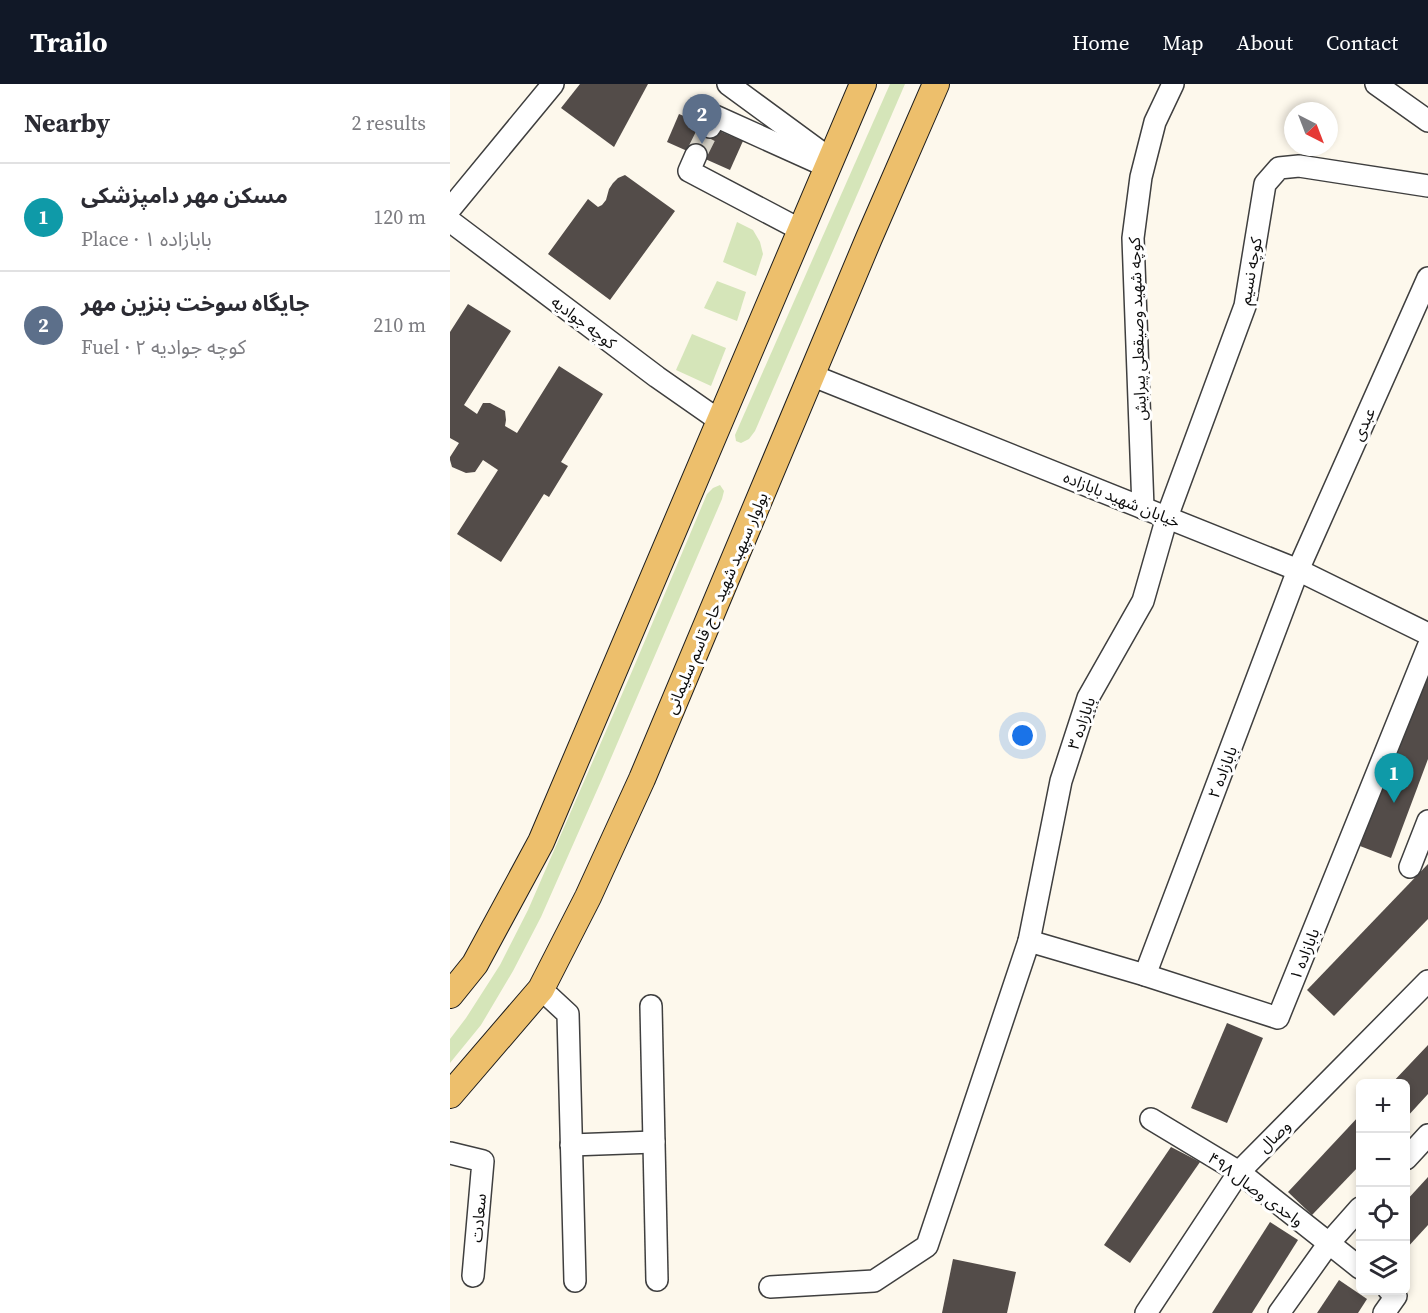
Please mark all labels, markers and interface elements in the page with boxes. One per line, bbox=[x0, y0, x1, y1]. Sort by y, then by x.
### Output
text: Trailo bbox=[30, 23, 108, 61]
text: Home bbox=[1072, 28, 1130, 57]
text: Map bbox=[1163, 28, 1204, 57]
text: About bbox=[1237, 28, 1293, 57]
text: Contact bbox=[1326, 28, 1398, 57]
pin: 2 bbox=[682, 94, 722, 144]
north arrow bbox=[1284, 102, 1338, 156]
text: Nearby bbox=[24, 105, 110, 141]
text: 2 results bbox=[351, 109, 426, 137]
text: مسکن مهر دامپزشکی bbox=[81, 180, 288, 210]
text: 1 bbox=[38, 203, 49, 231]
text: 120 m bbox=[373, 203, 426, 231]
text: Place · بابازاده ۱ bbox=[81, 225, 212, 253]
street label: کوچه نسیم bbox=[1233, 235, 1269, 307]
street label: کوچه شهید وصیقعلی پیرایش bbox=[1123, 236, 1151, 421]
text: جایگاه سوخت بنزین مهر bbox=[81, 288, 309, 318]
street label: کوچه جوادیه bbox=[547, 290, 621, 354]
text: 2 bbox=[38, 311, 49, 339]
text: 210 m bbox=[373, 311, 426, 339]
text: Fuel · کوچه جوادیه ۲ bbox=[81, 333, 246, 361]
street label: عبدی bbox=[1346, 404, 1380, 444]
street label: خیابان شهید بابازاده bbox=[1060, 466, 1184, 532]
street label: بولوار سپهبد شهید حاج قاسم سلیمانی bbox=[659, 489, 775, 718]
street label: بابازاده ۳ bbox=[1062, 694, 1100, 752]
your location bbox=[1008, 721, 1037, 750]
street label: بابازاده ۲ bbox=[1202, 743, 1242, 801]
pin: 1 bbox=[1374, 754, 1414, 803]
street label: بابازاده ۱ bbox=[1284, 925, 1324, 983]
map controls bbox=[1356, 1079, 1410, 1295]
button: + bbox=[1356, 1079, 1410, 1133]
street label: وصال bbox=[1253, 1115, 1295, 1157]
button: − bbox=[1356, 1133, 1410, 1187]
street label: ۴۹۸ واحدی وصال bbox=[1204, 1147, 1308, 1231]
button: locate bbox=[1356, 1187, 1410, 1241]
street label: سعادت bbox=[465, 1193, 491, 1243]
button: layers bbox=[1356, 1241, 1410, 1295]

